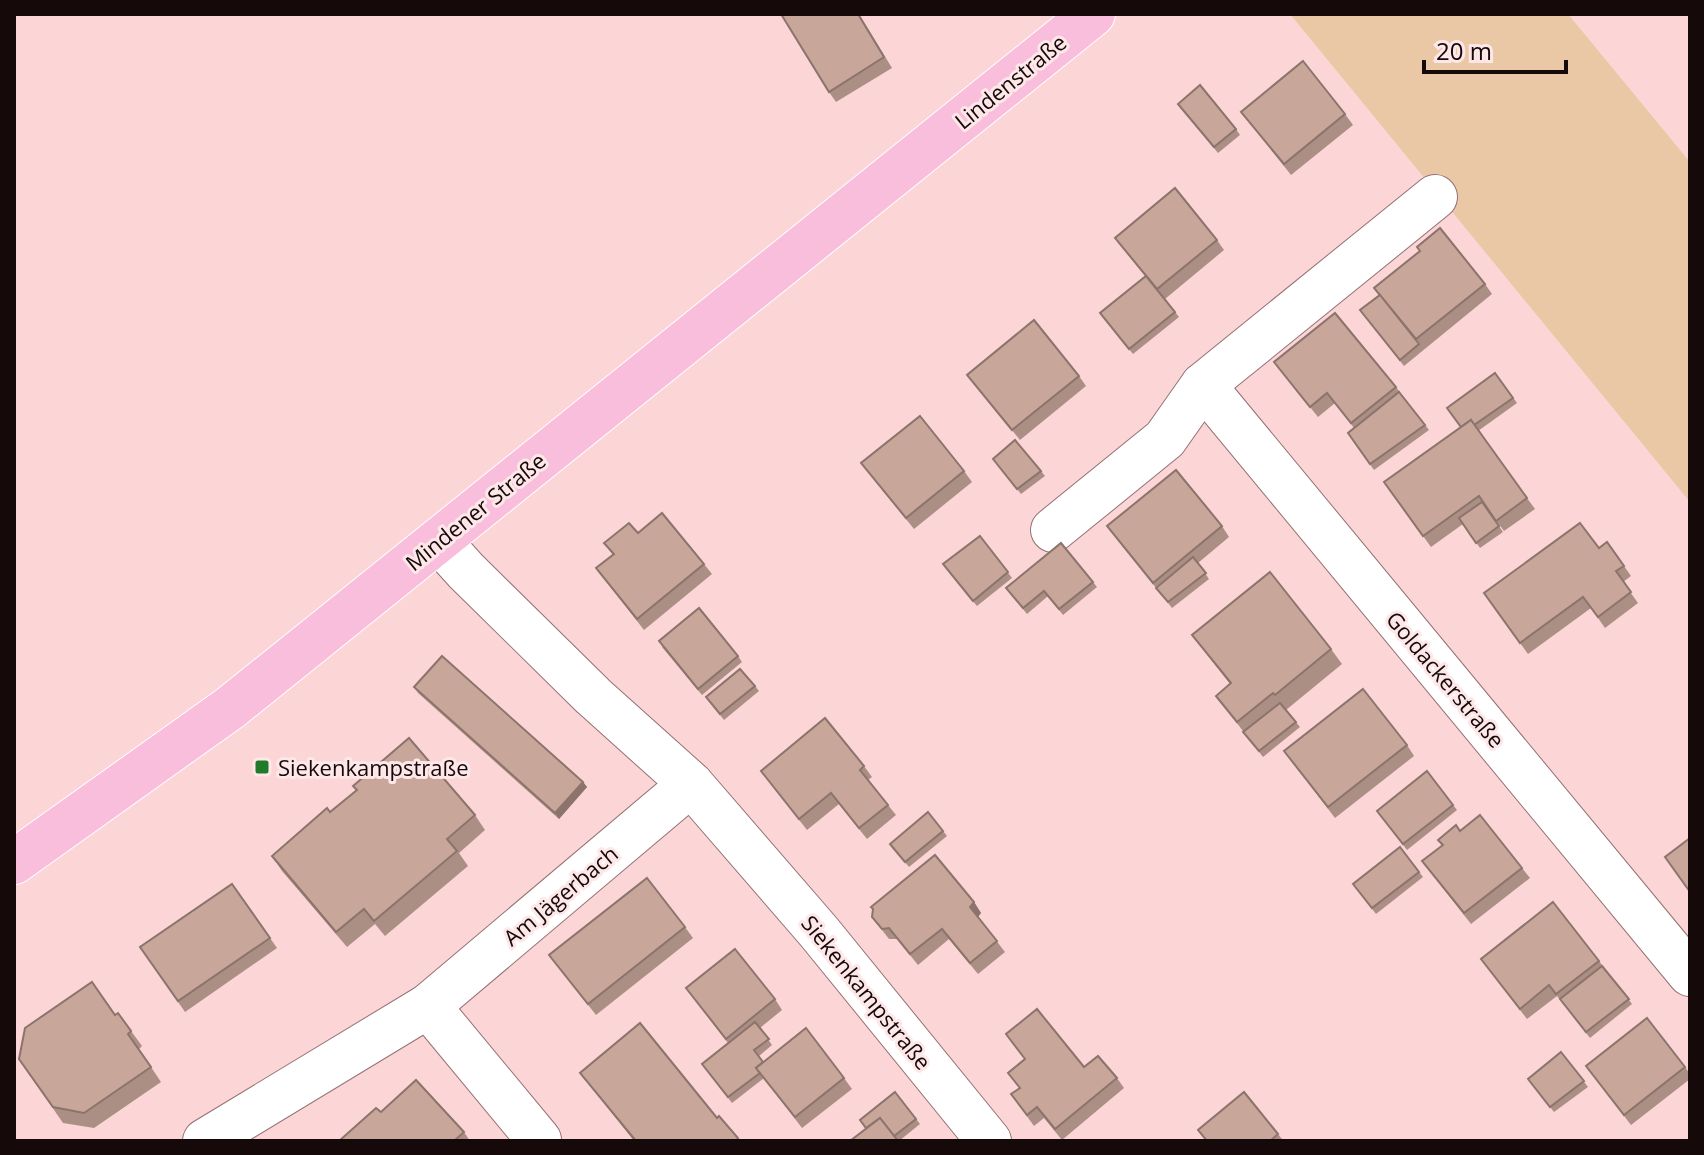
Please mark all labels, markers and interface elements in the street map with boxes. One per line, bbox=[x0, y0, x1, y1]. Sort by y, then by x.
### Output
scale bar bbox=[1424, 24, 1566, 74]
street label: Lindenstraße bbox=[948, 27, 1072, 135]
text: 20 m bbox=[1436, 34, 1492, 67]
street label: Mindener Straße bbox=[399, 445, 551, 577]
street label: Goldackerstraße bbox=[1380, 604, 1512, 754]
place label: Siekenkampstraße bbox=[278, 752, 469, 782]
marker: Siekenkampstraße bbox=[253, 758, 271, 776]
street label: Am Jägerbach bbox=[496, 838, 624, 952]
street label: Siekenkampstraße bbox=[795, 909, 939, 1075]

